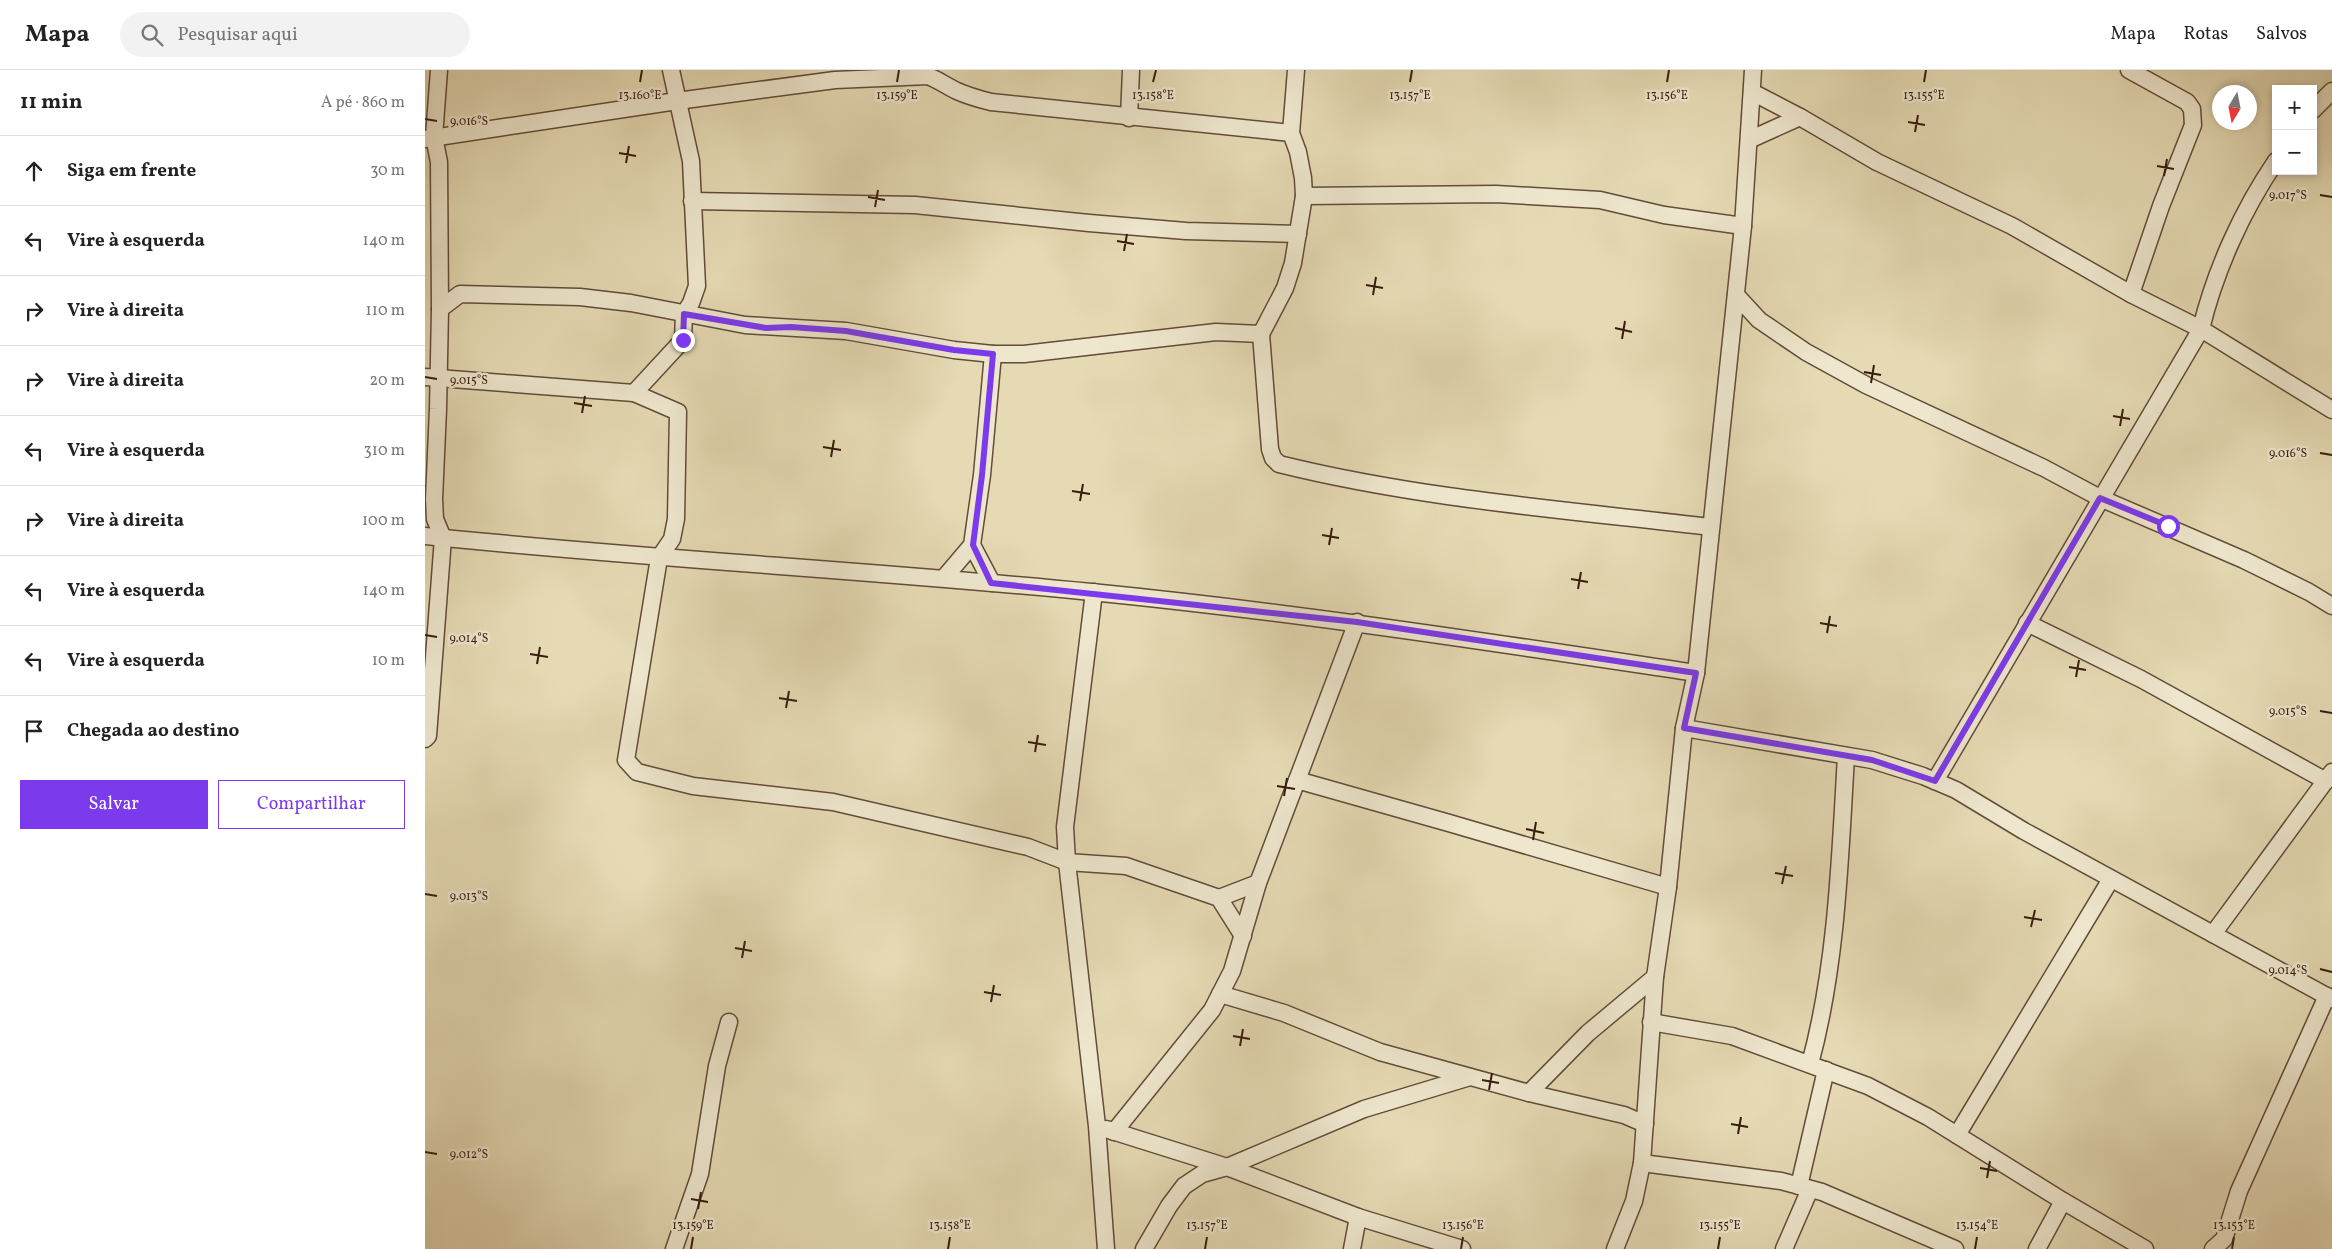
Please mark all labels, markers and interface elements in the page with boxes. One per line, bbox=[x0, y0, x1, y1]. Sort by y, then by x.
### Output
search box bbox=[120, 12, 470, 57]
text: Mapa bbox=[25, 18, 90, 52]
icon: search bbox=[138, 21, 166, 49]
text: Pesquisar aqui bbox=[178, 22, 298, 48]
text: Mapa bbox=[2111, 22, 2156, 47]
text: Rotas bbox=[2184, 22, 2228, 47]
text: Salvos bbox=[2256, 22, 2307, 47]
north arrow bbox=[2212, 85, 2257, 130]
map controls bbox=[2272, 85, 2317, 175]
button: + bbox=[2272, 85, 2317, 130]
text: 11 min bbox=[20, 88, 83, 117]
text: 13.160°E bbox=[618, 88, 662, 104]
text: 13.159°E bbox=[876, 88, 918, 104]
text: 13.158°E bbox=[1132, 88, 1174, 104]
text: 13.157°E bbox=[1389, 88, 1431, 104]
text: 13.156°E bbox=[1646, 88, 1688, 104]
text: 13.155°E bbox=[1903, 88, 1945, 104]
text: A pé · 860 m bbox=[321, 92, 405, 114]
text: 9.016°S bbox=[450, 114, 488, 130]
button: − bbox=[2272, 130, 2317, 175]
icon: ahead bbox=[20, 157, 48, 185]
text: Siga em frente bbox=[67, 158, 196, 184]
text: 30 m bbox=[370, 160, 405, 182]
text: 9.017°S bbox=[2269, 188, 2307, 204]
icon: left bbox=[20, 227, 48, 255]
text: Vire à esquerda bbox=[67, 228, 205, 254]
text: 140 m bbox=[363, 230, 405, 252]
icon: right bbox=[20, 297, 48, 325]
text: Vire à direita bbox=[67, 298, 184, 324]
text: 110 m bbox=[366, 300, 405, 322]
route end bbox=[672, 329, 695, 352]
icon: right bbox=[20, 367, 48, 395]
text: Vire à direita bbox=[67, 368, 184, 394]
text: 20 m bbox=[370, 370, 405, 392]
text: 9.015°S bbox=[450, 373, 488, 389]
icon: left bbox=[20, 437, 48, 465]
text: Vire à esquerda bbox=[67, 438, 205, 464]
text: 310 m bbox=[364, 440, 405, 462]
text: 9.016°S bbox=[2269, 446, 2307, 462]
icon: right bbox=[20, 507, 48, 535]
text: Vire à direita bbox=[67, 508, 184, 534]
text: 100 m bbox=[362, 510, 405, 532]
route start bbox=[2157, 515, 2180, 538]
icon: left bbox=[20, 577, 48, 605]
text: Vire à esquerda bbox=[67, 578, 205, 604]
text: 140 m bbox=[363, 580, 405, 602]
text: 9.014°S bbox=[450, 631, 488, 647]
icon: left bbox=[20, 647, 48, 675]
text: Vire à esquerda bbox=[67, 648, 205, 674]
text: 10 m bbox=[372, 650, 405, 672]
text: 9.015°S bbox=[2269, 704, 2307, 720]
icon: arrive bbox=[20, 717, 48, 745]
text: Chegada ao destino bbox=[67, 718, 239, 744]
button: Salvar bbox=[20, 780, 208, 829]
button: Compartilhar bbox=[218, 780, 405, 829]
text: 9.013°S bbox=[450, 889, 488, 905]
text: 9.014°S bbox=[2269, 963, 2307, 979]
text: 9.012°S bbox=[450, 1147, 488, 1163]
text: 13.159°E bbox=[672, 1218, 714, 1234]
text: 13.158°E bbox=[929, 1218, 971, 1234]
text: 13.157°E bbox=[1186, 1218, 1228, 1234]
text: 13.156°E bbox=[1442, 1218, 1484, 1234]
text: 13.155°E bbox=[1699, 1218, 1741, 1234]
text: 13.154°E bbox=[1956, 1218, 1998, 1234]
text: 13.153°E bbox=[2213, 1218, 2255, 1234]

